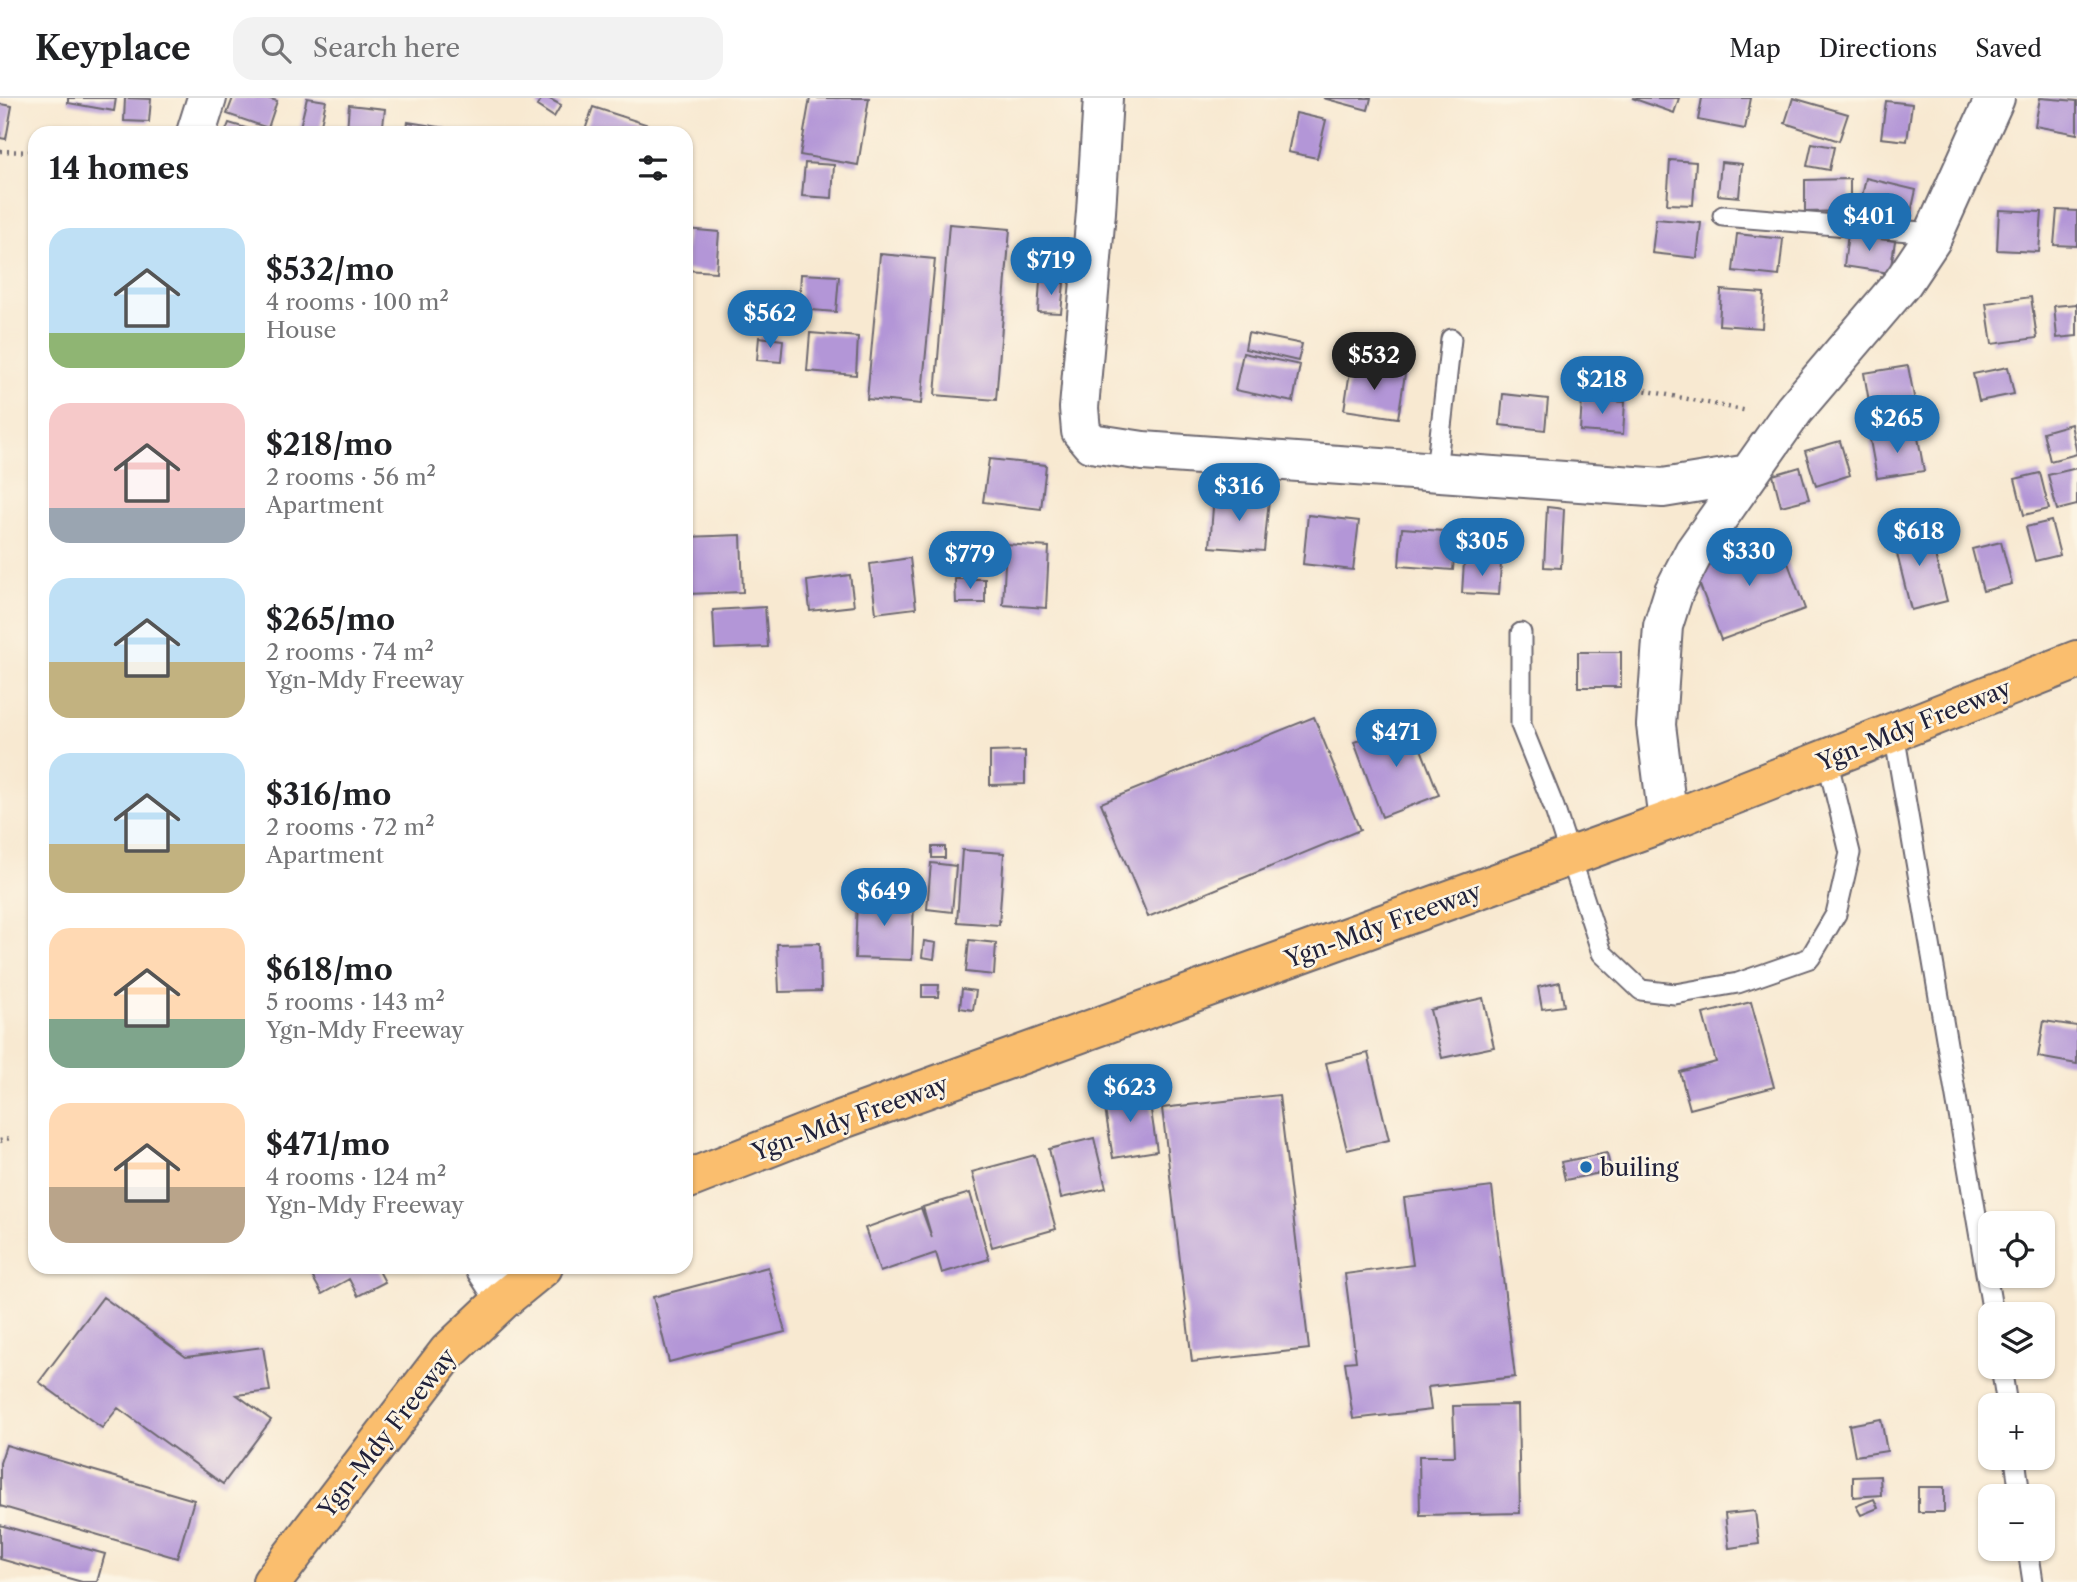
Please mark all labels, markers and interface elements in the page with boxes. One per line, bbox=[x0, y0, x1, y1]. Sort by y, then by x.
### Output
search box bbox=[233, 17, 723, 80]
text: Keyplace bbox=[35, 28, 191, 69]
icon: search bbox=[257, 29, 295, 67]
text: Search here bbox=[313, 32, 460, 64]
text: Map bbox=[1729, 34, 1781, 63]
text: Directions bbox=[1819, 34, 1937, 63]
text: Saved bbox=[1975, 34, 2042, 63]
icon: filters bbox=[634, 149, 672, 187]
text: 14 homes bbox=[49, 150, 189, 187]
pin: $401 bbox=[1828, 194, 1910, 253]
text: $401 bbox=[1843, 202, 1895, 230]
pin: $719 bbox=[1010, 238, 1092, 297]
text: $719 bbox=[1027, 246, 1075, 274]
text: $532/mo bbox=[266, 251, 394, 288]
icon: home bbox=[105, 256, 189, 340]
text: 4 rooms · 100 m² bbox=[266, 288, 449, 316]
pin: $562 bbox=[729, 290, 811, 350]
text: $562 bbox=[744, 299, 796, 327]
text: House bbox=[266, 316, 336, 344]
pin: $532 bbox=[1333, 332, 1415, 392]
text: $532 bbox=[1348, 341, 1400, 369]
pin: $218 bbox=[1561, 356, 1643, 416]
text: $218 bbox=[1577, 365, 1627, 393]
pin: $265 bbox=[1856, 396, 1938, 455]
text: $265 bbox=[1871, 404, 1923, 432]
text: $218/mo bbox=[266, 426, 393, 463]
icon: home bbox=[105, 431, 189, 515]
text: 2 rooms · 56 m² bbox=[266, 463, 436, 491]
pin: $316 bbox=[1198, 464, 1280, 523]
text: $316 bbox=[1214, 472, 1264, 500]
text: Apartment bbox=[266, 491, 384, 519]
pin: $618 bbox=[1878, 508, 1960, 568]
text: $618 bbox=[1893, 517, 1945, 545]
pin: $305 bbox=[1441, 518, 1523, 578]
text: $305 bbox=[1455, 527, 1509, 555]
pin: $330 bbox=[1708, 528, 1790, 588]
pin: $779 bbox=[929, 532, 1011, 591]
text: $330 bbox=[1722, 537, 1776, 565]
text: $779 bbox=[945, 540, 995, 568]
text: $265/mo bbox=[266, 601, 395, 638]
icon: home bbox=[105, 606, 189, 690]
text: 2 rooms · 74 m² bbox=[266, 638, 434, 666]
text: Ygn-Mdy Freeway bbox=[266, 666, 464, 694]
street label: Ygn-Mdy Freeway bbox=[1812, 673, 2016, 778]
pin: $471 bbox=[1355, 710, 1437, 769]
text: $471 bbox=[1372, 718, 1420, 746]
text: $316/mo bbox=[266, 776, 391, 813]
icon: home bbox=[105, 781, 189, 865]
text: 2 rooms · 72 m² bbox=[266, 813, 435, 841]
text: Apartment bbox=[266, 841, 384, 869]
pin: $649 bbox=[843, 868, 925, 928]
street label: Ygn-Mdy Freeway bbox=[1280, 876, 1486, 974]
text: $649 bbox=[857, 877, 911, 905]
text: $618/mo bbox=[266, 951, 393, 988]
icon: home bbox=[105, 956, 189, 1040]
text: 5 rooms · 143 m² bbox=[266, 988, 445, 1016]
text: Ygn-Mdy Freeway bbox=[266, 1016, 464, 1044]
pin: $623 bbox=[1089, 1065, 1171, 1124]
street label: Ygn-Mdy Freeway bbox=[747, 1069, 953, 1167]
text: $623 bbox=[1103, 1073, 1157, 1101]
text: $471/mo bbox=[266, 1126, 390, 1163]
icon: home bbox=[105, 1131, 189, 1215]
place label: builing bbox=[1600, 1153, 1679, 1182]
marker: builing bbox=[1578, 1159, 1594, 1175]
text: 4 rooms · 124 m² bbox=[266, 1163, 446, 1191]
text: Ygn-Mdy Freeway bbox=[266, 1191, 464, 1219]
map controls bbox=[1978, 1211, 2055, 1561]
button: locate bbox=[1978, 1211, 2055, 1288]
button: layers bbox=[1978, 1302, 2055, 1379]
street label: Ygn-Mdy Freeway bbox=[311, 1342, 462, 1524]
button: + bbox=[1978, 1393, 2055, 1470]
button: − bbox=[1978, 1484, 2055, 1561]

